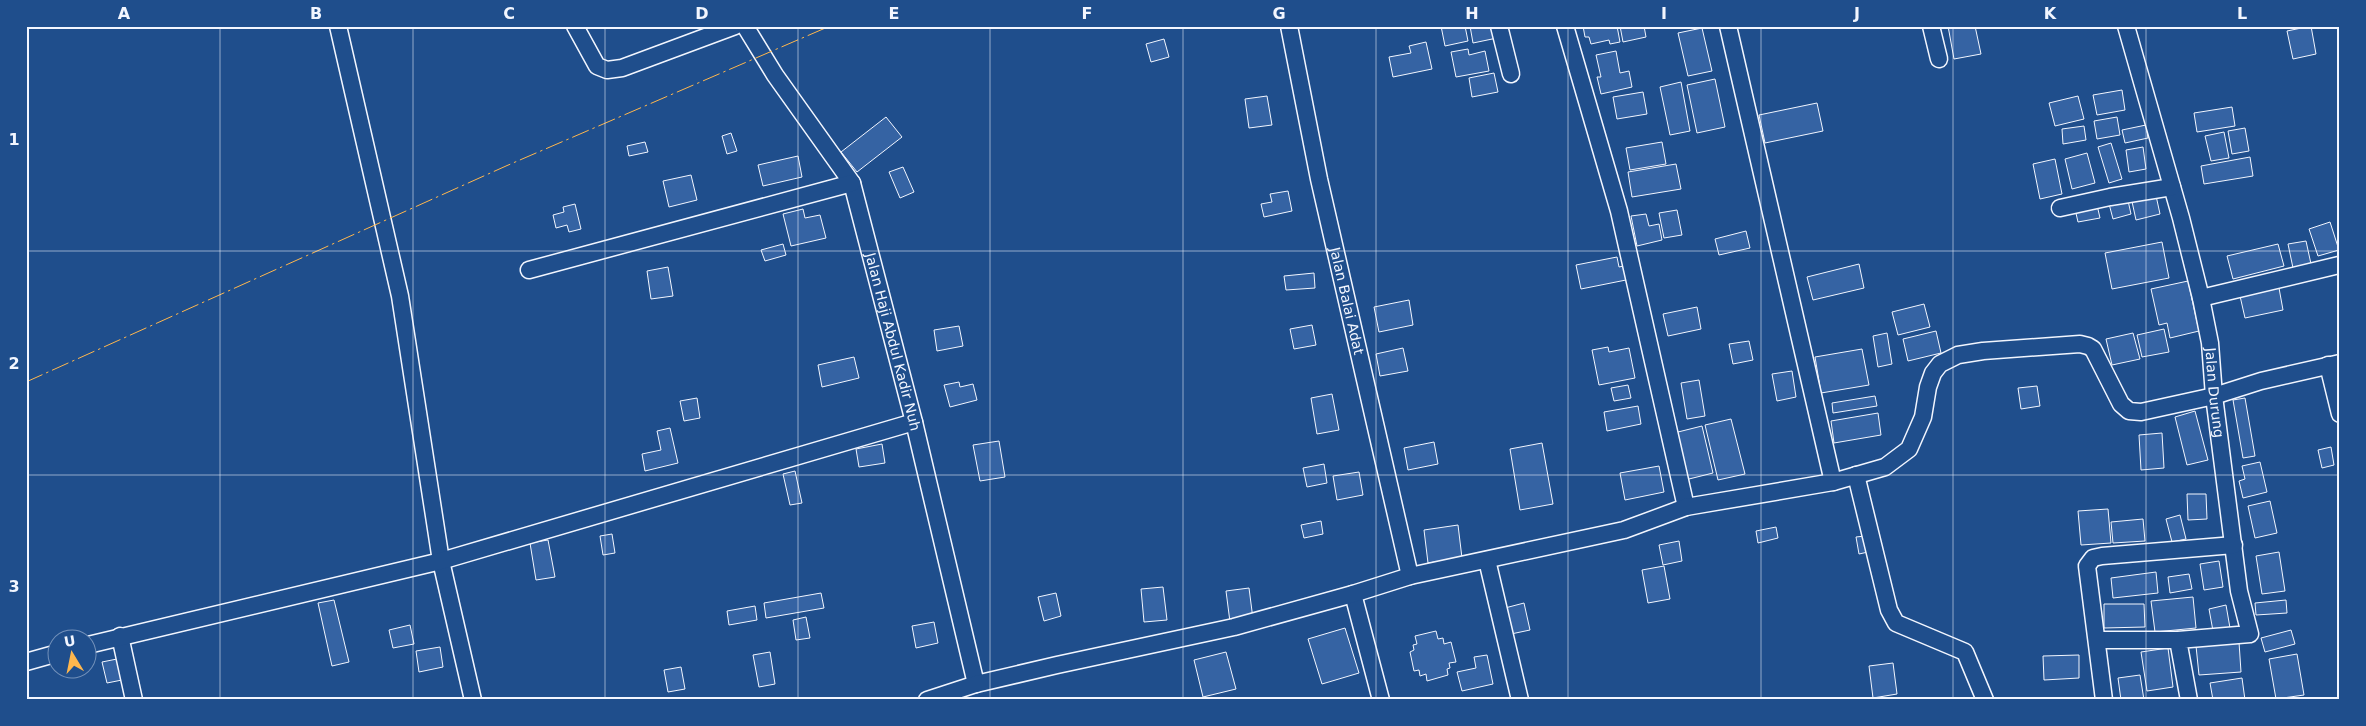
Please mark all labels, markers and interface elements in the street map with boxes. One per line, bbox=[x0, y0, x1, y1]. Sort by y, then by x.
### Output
text: A bbox=[118, 4, 131, 23]
text: B bbox=[310, 4, 322, 23]
text: C bbox=[503, 4, 515, 23]
text: D bbox=[695, 4, 709, 23]
text: E bbox=[889, 4, 899, 23]
text: F bbox=[1082, 4, 1092, 23]
text: G bbox=[1272, 4, 1286, 23]
text: H bbox=[1465, 4, 1479, 23]
text: I bbox=[1661, 4, 1667, 23]
text: J bbox=[1853, 4, 1860, 23]
text: K bbox=[2044, 4, 2057, 23]
text: L bbox=[2237, 4, 2247, 23]
text: 1 bbox=[8, 130, 20, 149]
street label: Jalan Balai Adat bbox=[1327, 245, 1367, 357]
street label: Jalan Haji Abdul Kadir Nuh bbox=[862, 250, 924, 432]
street label: Jalan Durung bbox=[2202, 346, 2227, 439]
text: 2 bbox=[8, 354, 20, 373]
text: 3 bbox=[8, 577, 20, 596]
north arrow bbox=[48, 628, 98, 678]
text: U bbox=[63, 632, 77, 650]

